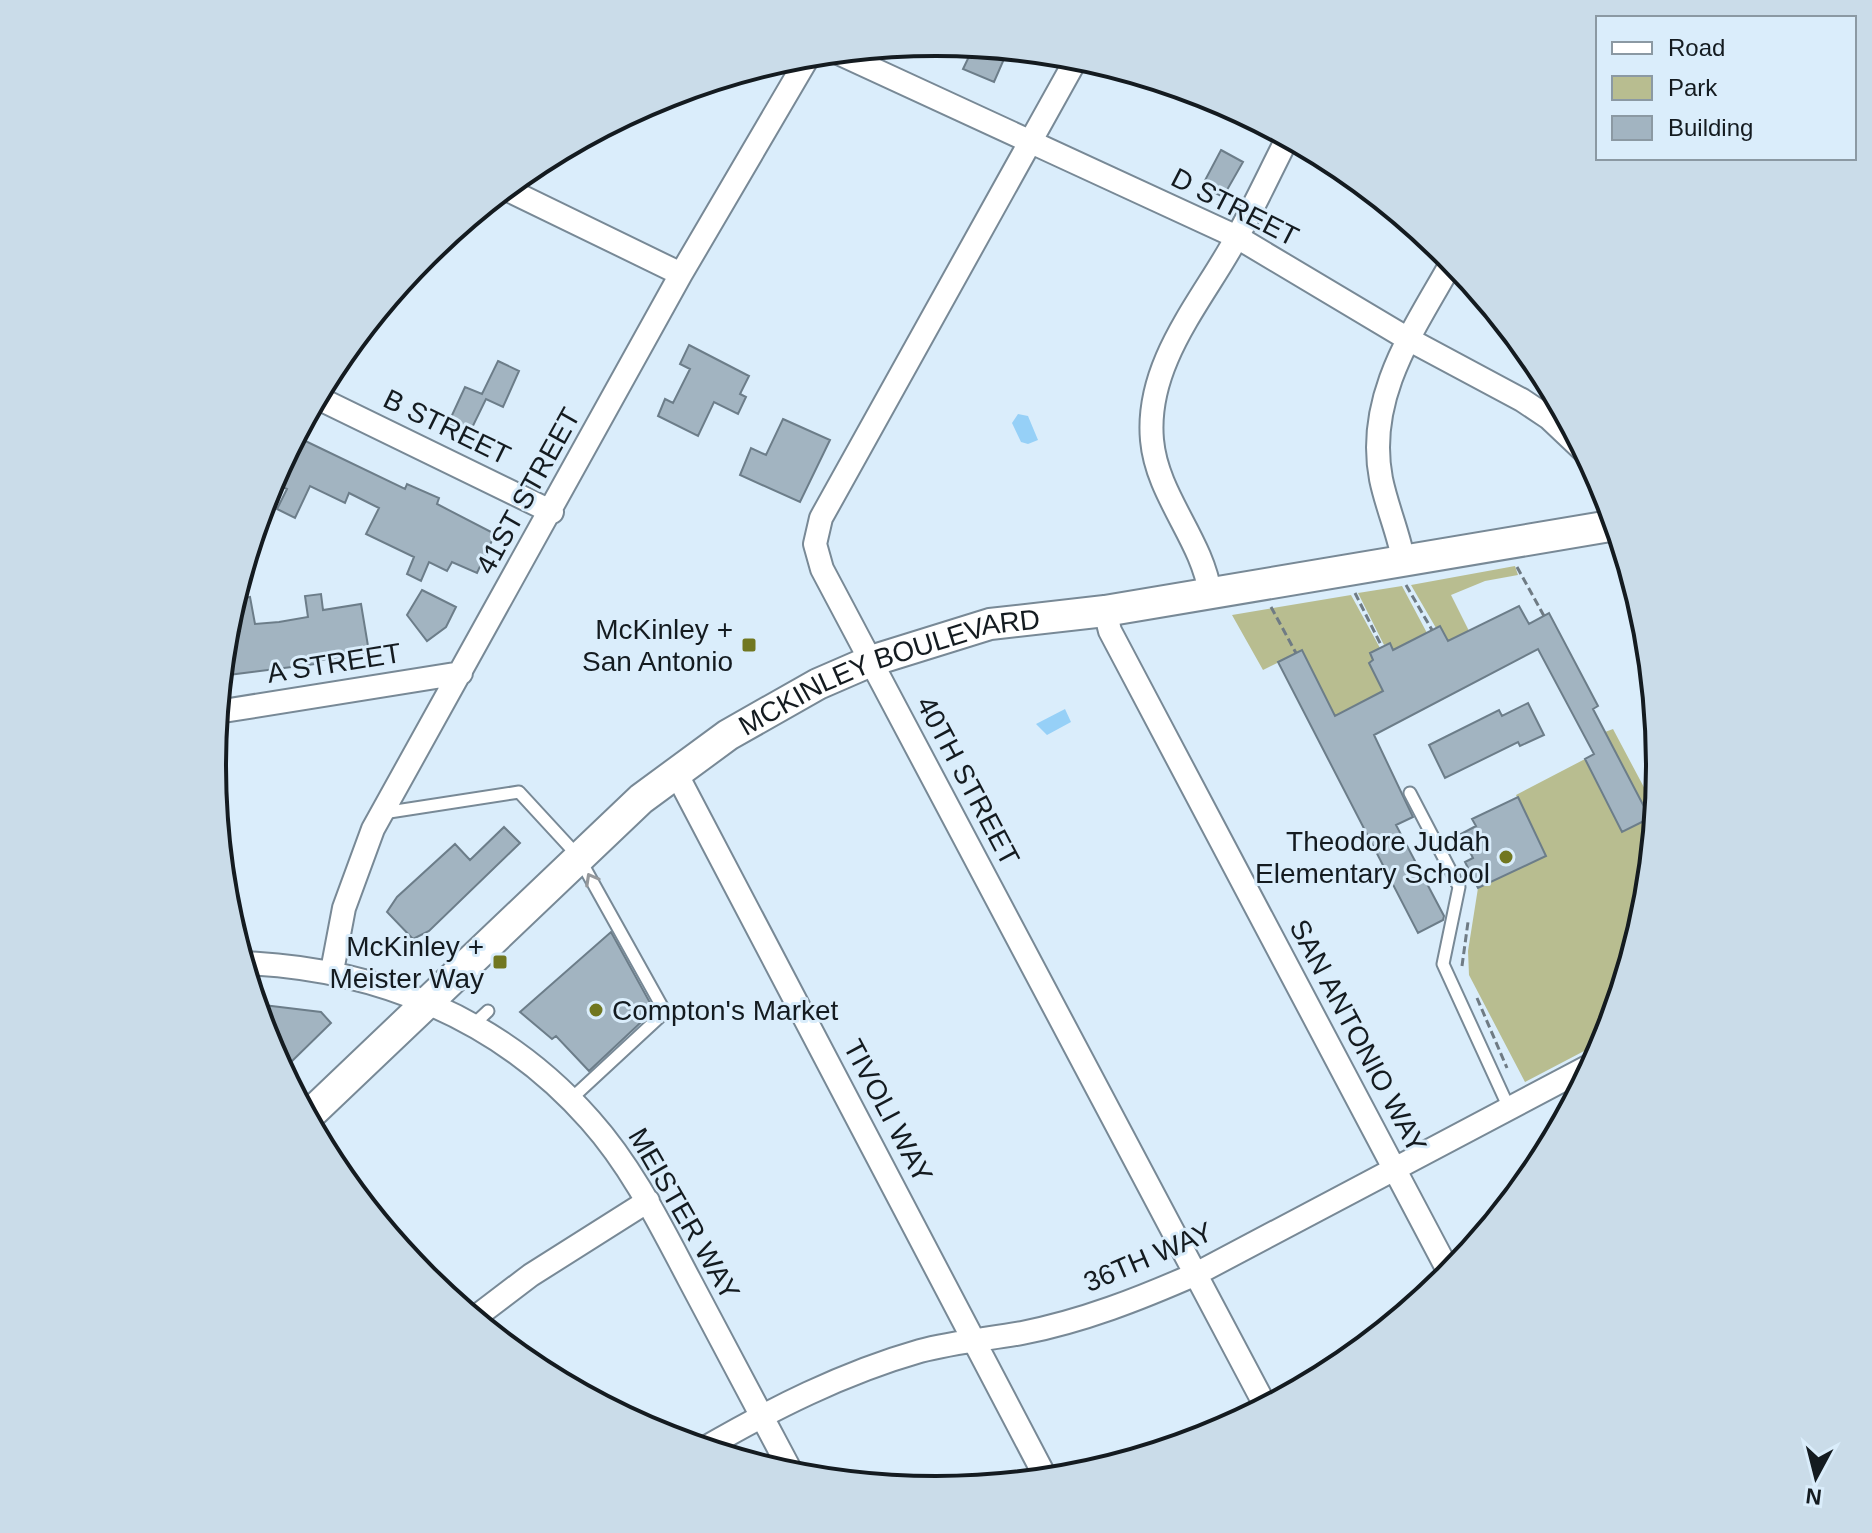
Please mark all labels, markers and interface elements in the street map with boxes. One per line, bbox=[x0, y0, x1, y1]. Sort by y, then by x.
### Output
legend bbox=[1596, 16, 1856, 160]
text: Road bbox=[1668, 34, 1725, 61]
text: Park bbox=[1668, 74, 1718, 101]
text: Building bbox=[1668, 114, 1753, 141]
street label: D STREET bbox=[1166, 162, 1304, 252]
street label: B STREET bbox=[379, 383, 515, 471]
street label: 41ST STREET bbox=[470, 403, 586, 579]
street label: MCKINLEY BOULEVARD bbox=[733, 603, 1042, 741]
place label: McKinley + San Antonio bbox=[582, 614, 733, 677]
marker: McKinley + San Antonio bbox=[740, 636, 758, 654]
street label: A STREET bbox=[265, 637, 403, 689]
street label: 40TH STREET bbox=[910, 691, 1026, 871]
place label: Theodore Judah Elementary School bbox=[1255, 826, 1490, 889]
marker: Theodore Judah Elementary School bbox=[1497, 848, 1515, 866]
one-way arrow bbox=[585, 873, 601, 888]
street label: SAN ANTONIO WAY bbox=[1283, 914, 1433, 1158]
place label: McKinley + Meister Way bbox=[329, 931, 484, 994]
marker: McKinley + Meister Way bbox=[491, 953, 509, 971]
place label: Compton's Market bbox=[612, 995, 839, 1026]
marker: Compton's Market bbox=[587, 1001, 605, 1019]
street label: TIVOLI WAY bbox=[837, 1034, 939, 1188]
street label: MEISTER WAY bbox=[622, 1123, 746, 1306]
street label: 36TH WAY bbox=[1079, 1216, 1217, 1298]
north arrow bbox=[1776, 1437, 1856, 1517]
text: N bbox=[1804, 1483, 1823, 1510]

